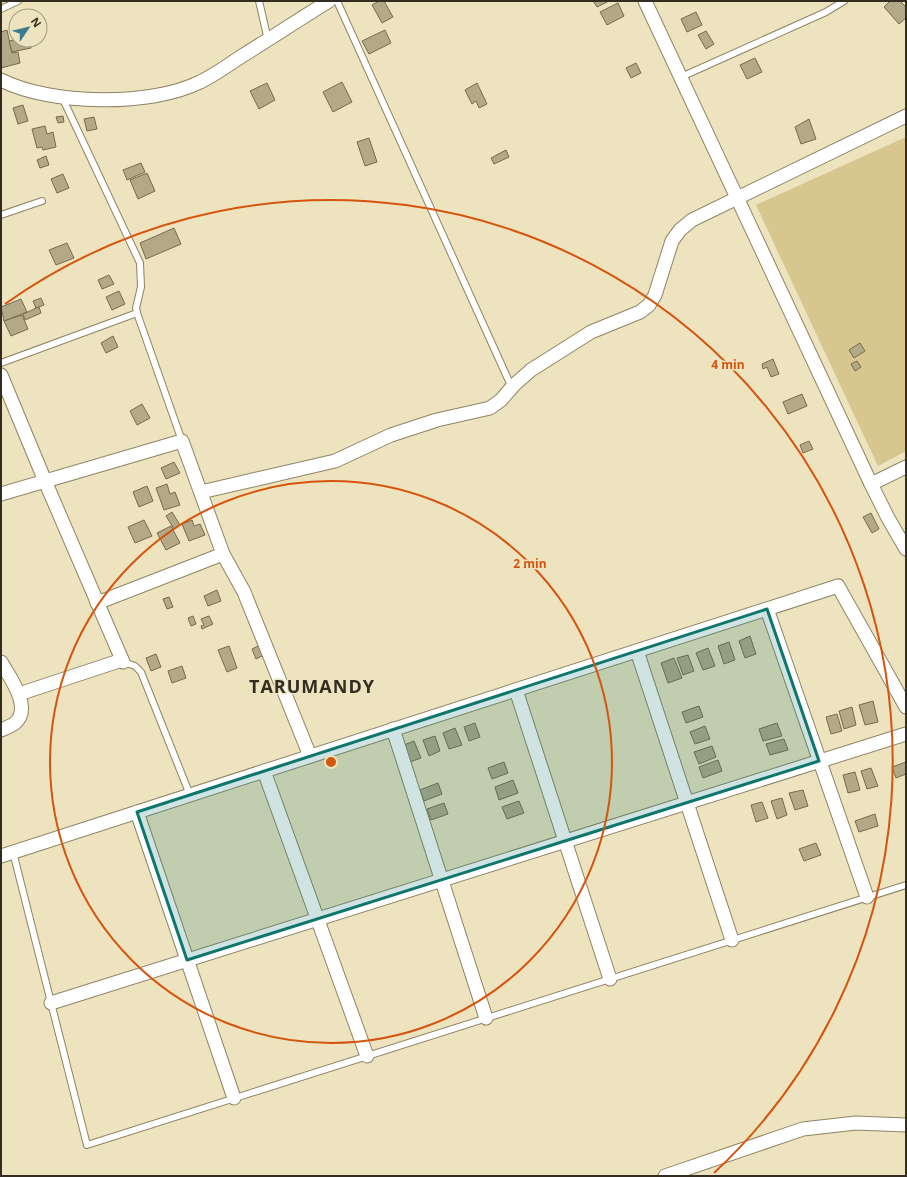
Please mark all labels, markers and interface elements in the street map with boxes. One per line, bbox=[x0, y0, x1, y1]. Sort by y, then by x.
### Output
north arrow bbox=[8, 8, 48, 48]
text: N bbox=[28, 14, 45, 30]
text: 4 min bbox=[711, 356, 745, 373]
text: 2 min bbox=[513, 555, 547, 572]
district label: TARUMANDY bbox=[249, 674, 375, 698]
centre of rings bbox=[324, 755, 338, 769]

